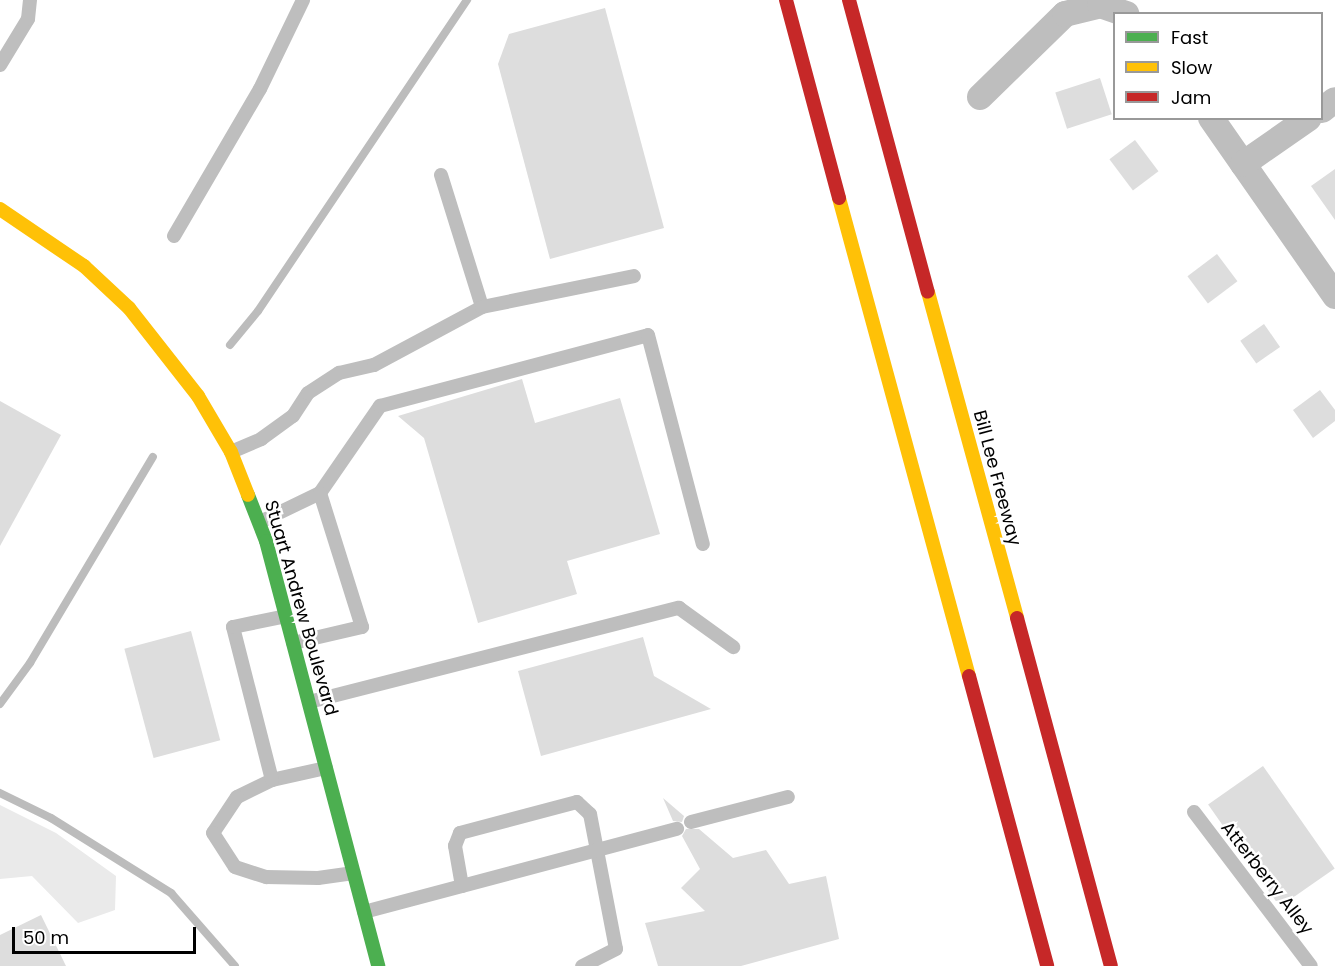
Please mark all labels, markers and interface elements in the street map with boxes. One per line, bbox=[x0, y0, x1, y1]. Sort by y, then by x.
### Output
legend bbox=[1113, 12, 1323, 120]
text: Fast bbox=[1171, 25, 1208, 50]
text: Slow bbox=[1171, 55, 1212, 80]
text: Jam bbox=[1171, 85, 1211, 110]
street label: Bill Lee Freeway bbox=[969, 408, 1025, 548]
street label: Stuart Andrew Boulevard bbox=[260, 498, 342, 718]
street label: Atterberry Alley bbox=[1216, 817, 1318, 939]
scale bar bbox=[15, 915, 200, 953]
text: 50 m bbox=[23, 925, 69, 950]

